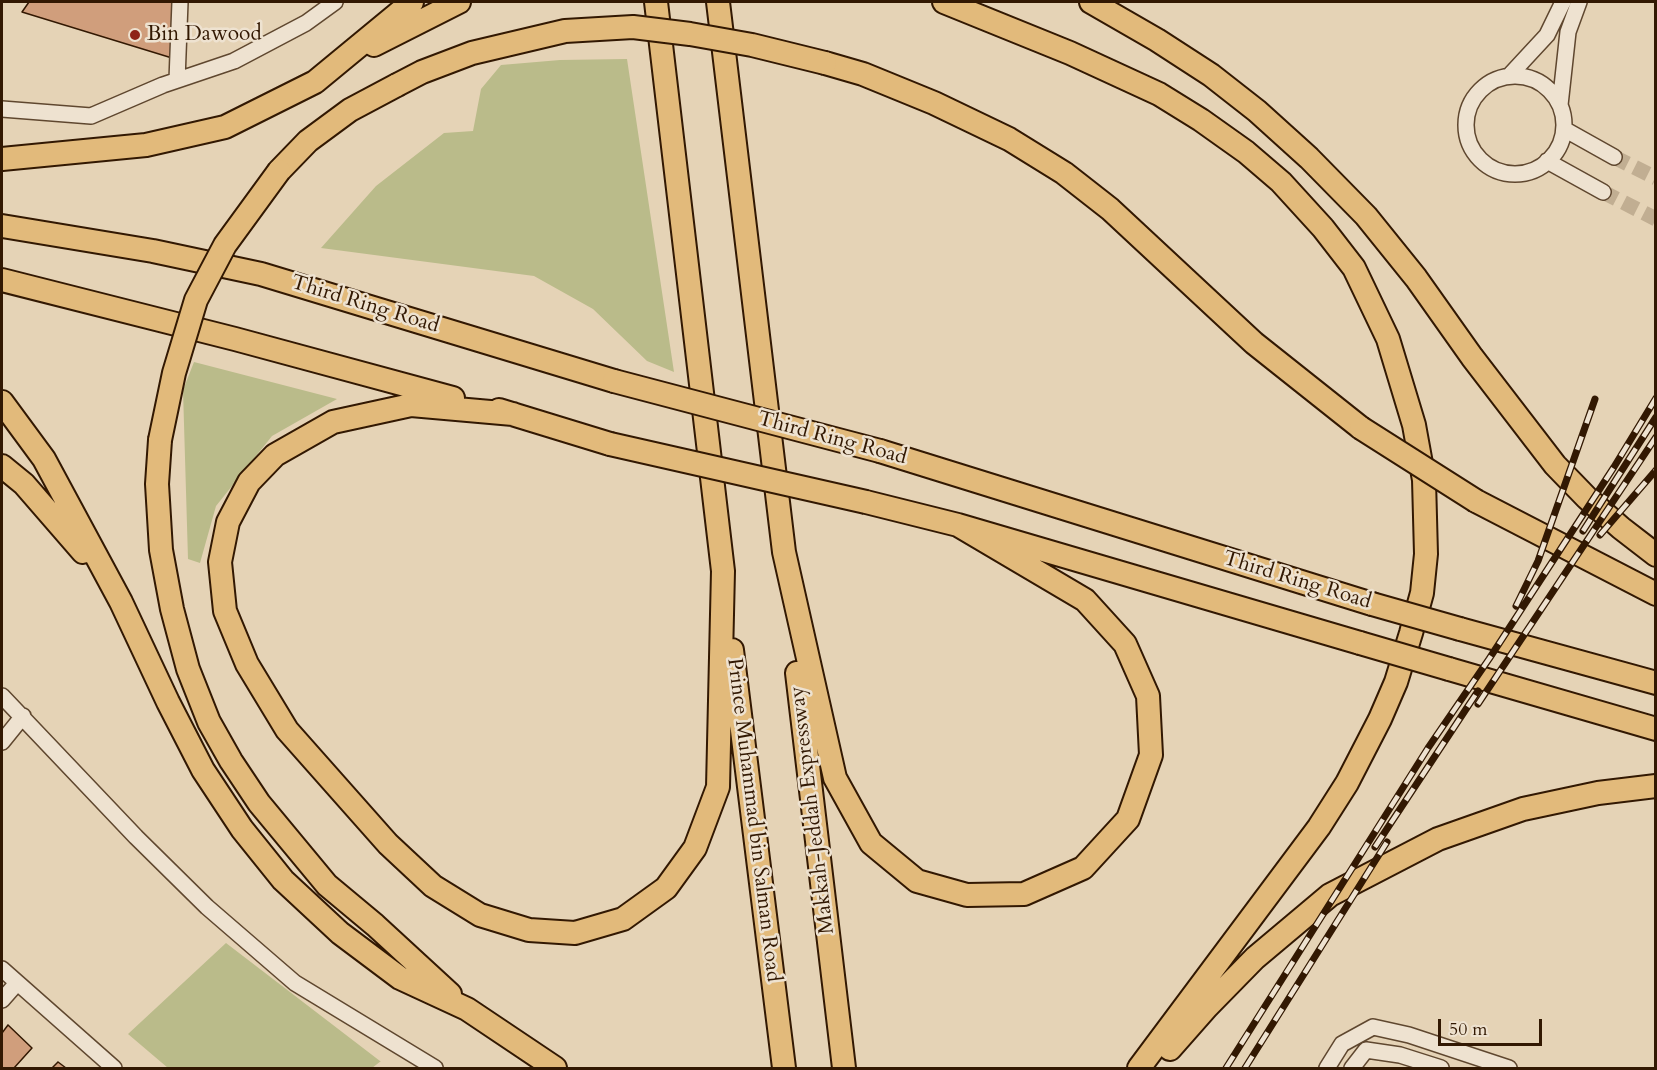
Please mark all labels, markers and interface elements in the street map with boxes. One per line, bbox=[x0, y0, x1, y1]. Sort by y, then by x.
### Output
place label: Bin Dawood bbox=[147, 22, 262, 48]
marker: Bin Dawood bbox=[128, 28, 142, 42]
street label: Third Ring Road bbox=[288, 271, 442, 339]
street label: Third Ring Road bbox=[755, 407, 909, 471]
street label: Third Ring Road bbox=[1220, 547, 1374, 615]
street label: Prince Muhammad bin Salman Road bbox=[721, 657, 785, 983]
street label: Makkah-Jeddah Expressway bbox=[785, 685, 841, 935]
scale bar bbox=[1441, 1007, 1544, 1045]
text: 50 m bbox=[1449, 1017, 1488, 1042]

